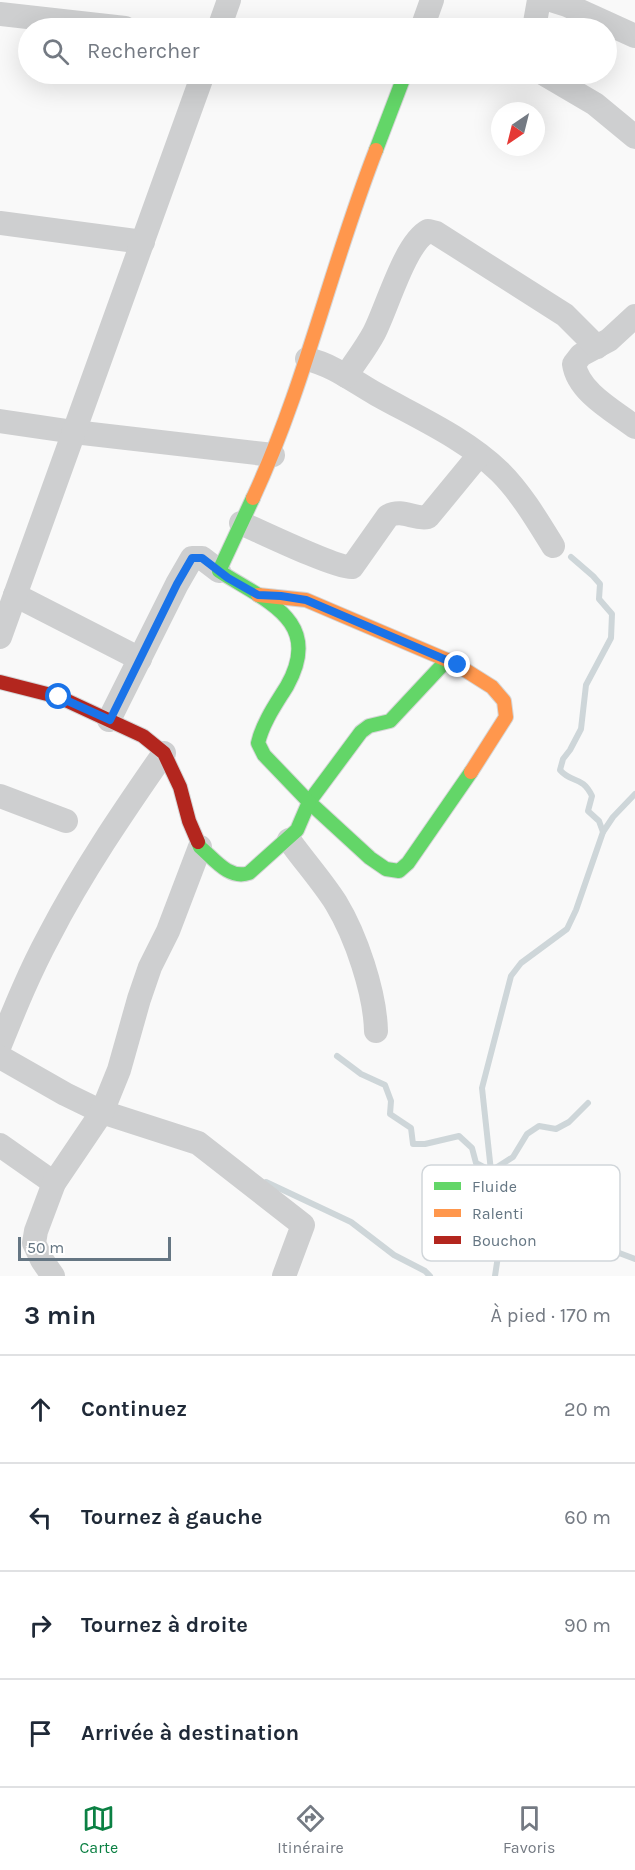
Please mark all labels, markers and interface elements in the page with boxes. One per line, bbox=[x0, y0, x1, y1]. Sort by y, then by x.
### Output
search box bbox=[18, 18, 617, 84]
icon: search bbox=[39, 35, 72, 68]
text: Rechercher bbox=[87, 38, 200, 64]
north arrow bbox=[491, 102, 545, 156]
route end bbox=[444, 651, 470, 677]
route start bbox=[45, 683, 71, 709]
legend bbox=[422, 1165, 620, 1261]
text: Fluide bbox=[472, 1177, 517, 1196]
text: Ralenti bbox=[472, 1204, 524, 1223]
text: Bouchon bbox=[472, 1231, 537, 1250]
scale bar bbox=[18, 1234, 171, 1262]
text: 50 m bbox=[27, 1238, 64, 1257]
text: 3 min bbox=[24, 1300, 96, 1331]
text: À pied · 170 m bbox=[491, 1304, 611, 1327]
icon: ahead bbox=[24, 1393, 57, 1426]
text: Continuez bbox=[81, 1396, 187, 1422]
text: 20 m bbox=[564, 1398, 611, 1421]
icon: left bbox=[24, 1501, 57, 1534]
text: Tournez à gauche bbox=[81, 1504, 262, 1530]
text: 60 m bbox=[564, 1506, 611, 1529]
icon: right bbox=[24, 1609, 57, 1642]
text: Tournez à droite bbox=[81, 1612, 248, 1638]
text: 90 m bbox=[564, 1614, 611, 1637]
icon: arrive bbox=[24, 1717, 57, 1750]
text: Arrivée à destination bbox=[81, 1720, 299, 1746]
tab: Carte bbox=[80, 1802, 118, 1857]
tab: Itinéraire bbox=[277, 1802, 344, 1857]
tab: Favoris bbox=[503, 1802, 555, 1857]

